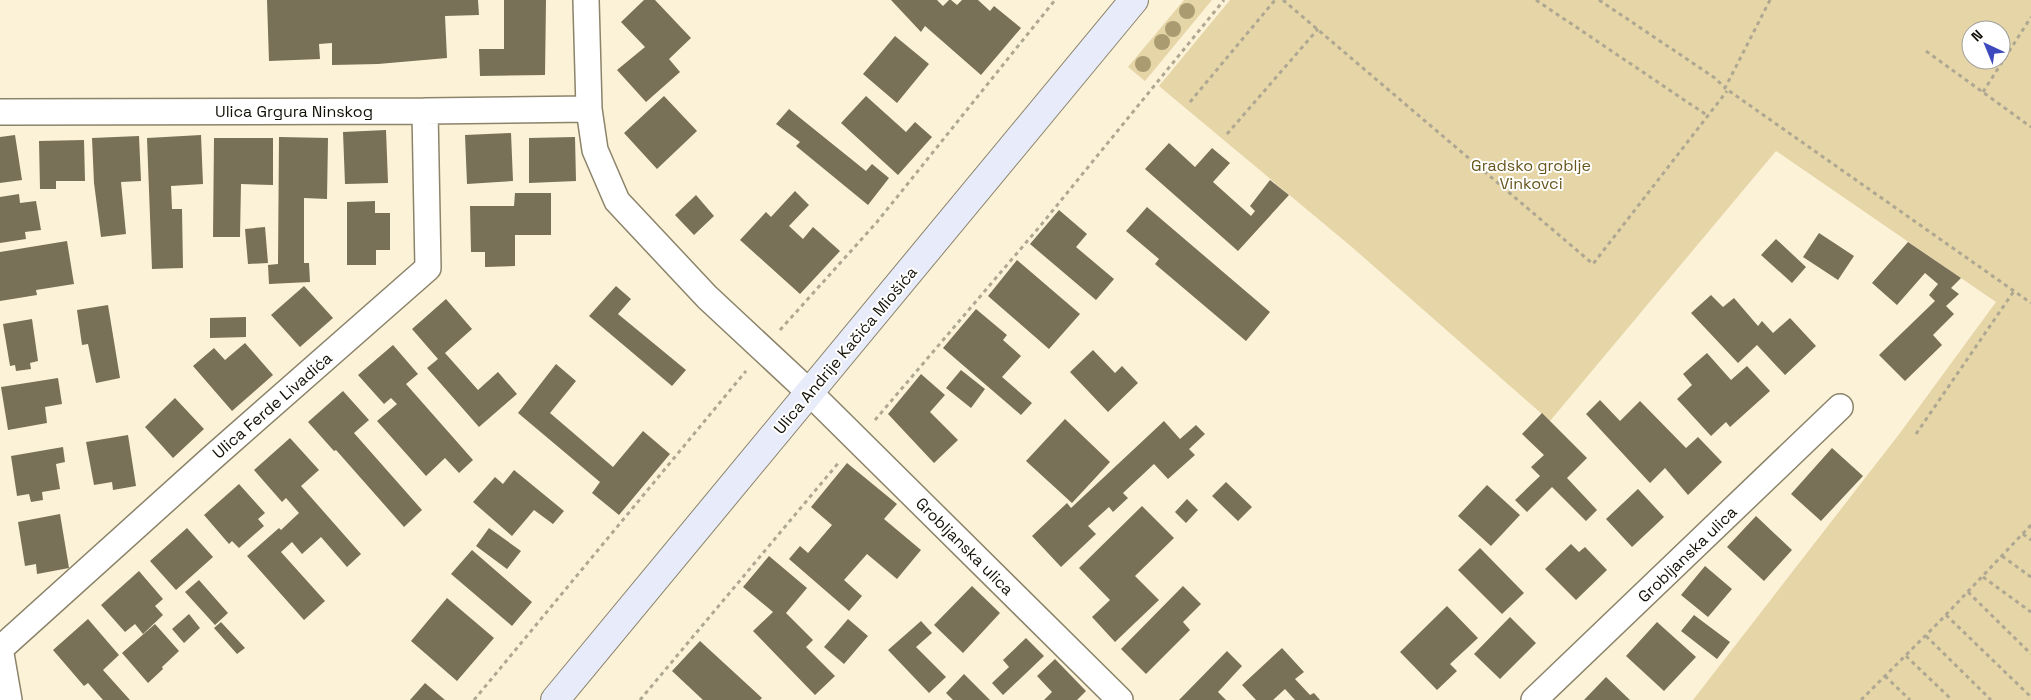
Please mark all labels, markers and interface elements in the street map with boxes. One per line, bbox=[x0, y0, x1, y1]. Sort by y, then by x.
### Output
north arrow bbox=[1961, 20, 2011, 70]
text: N bbox=[1967, 26, 1987, 45]
street label: Ulica Grgura Ninskog bbox=[215, 101, 373, 122]
park label: Gradsko groblje Vinkovci bbox=[1471, 155, 1591, 194]
street label: Ulica Andrije Kačića Miošića bbox=[769, 262, 922, 439]
street label: Ulica Ferde Livadića bbox=[208, 348, 337, 463]
street label: Grobljanska ulica bbox=[911, 493, 1018, 600]
street label: Grobljanska ulica bbox=[1633, 502, 1741, 607]

